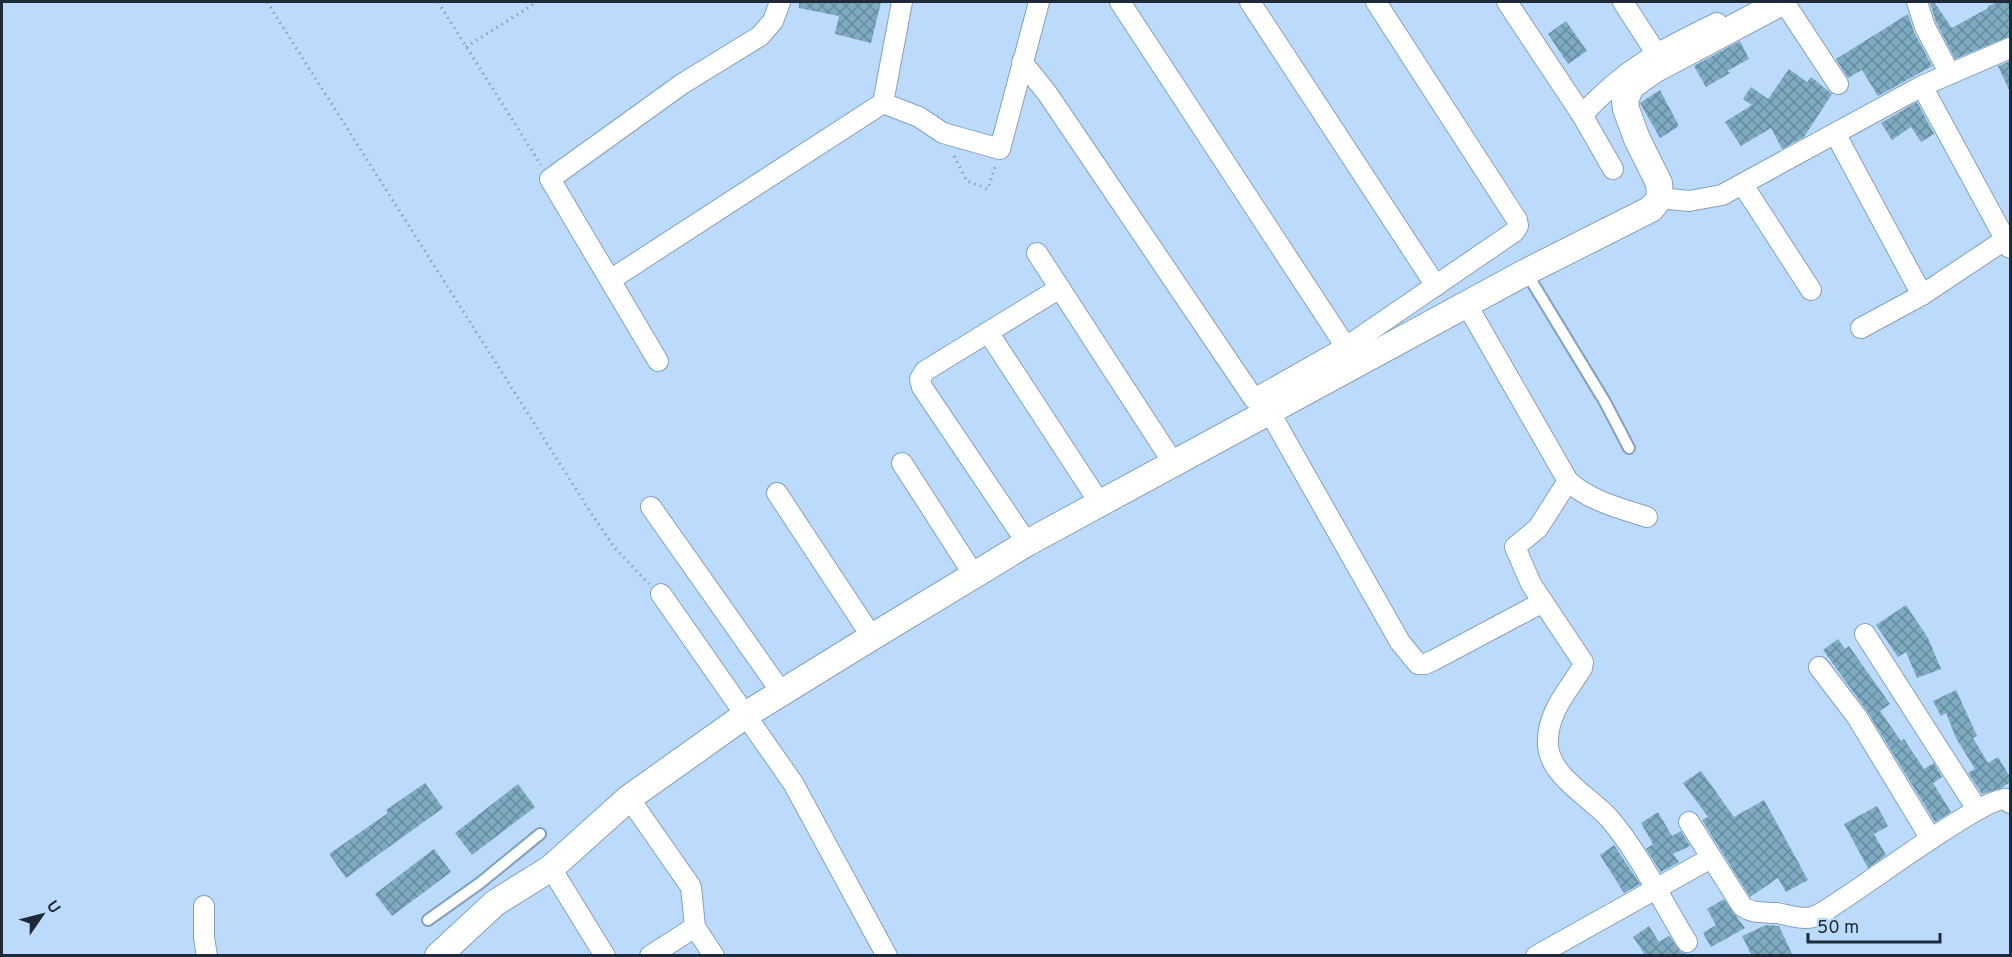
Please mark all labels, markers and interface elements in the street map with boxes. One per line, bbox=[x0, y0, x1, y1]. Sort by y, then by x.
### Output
north arrow bbox=[12, 885, 72, 945]
text: U bbox=[41, 897, 64, 918]
scale bar bbox=[1808, 906, 1940, 944]
text: 50 m bbox=[1817, 917, 1859, 940]

